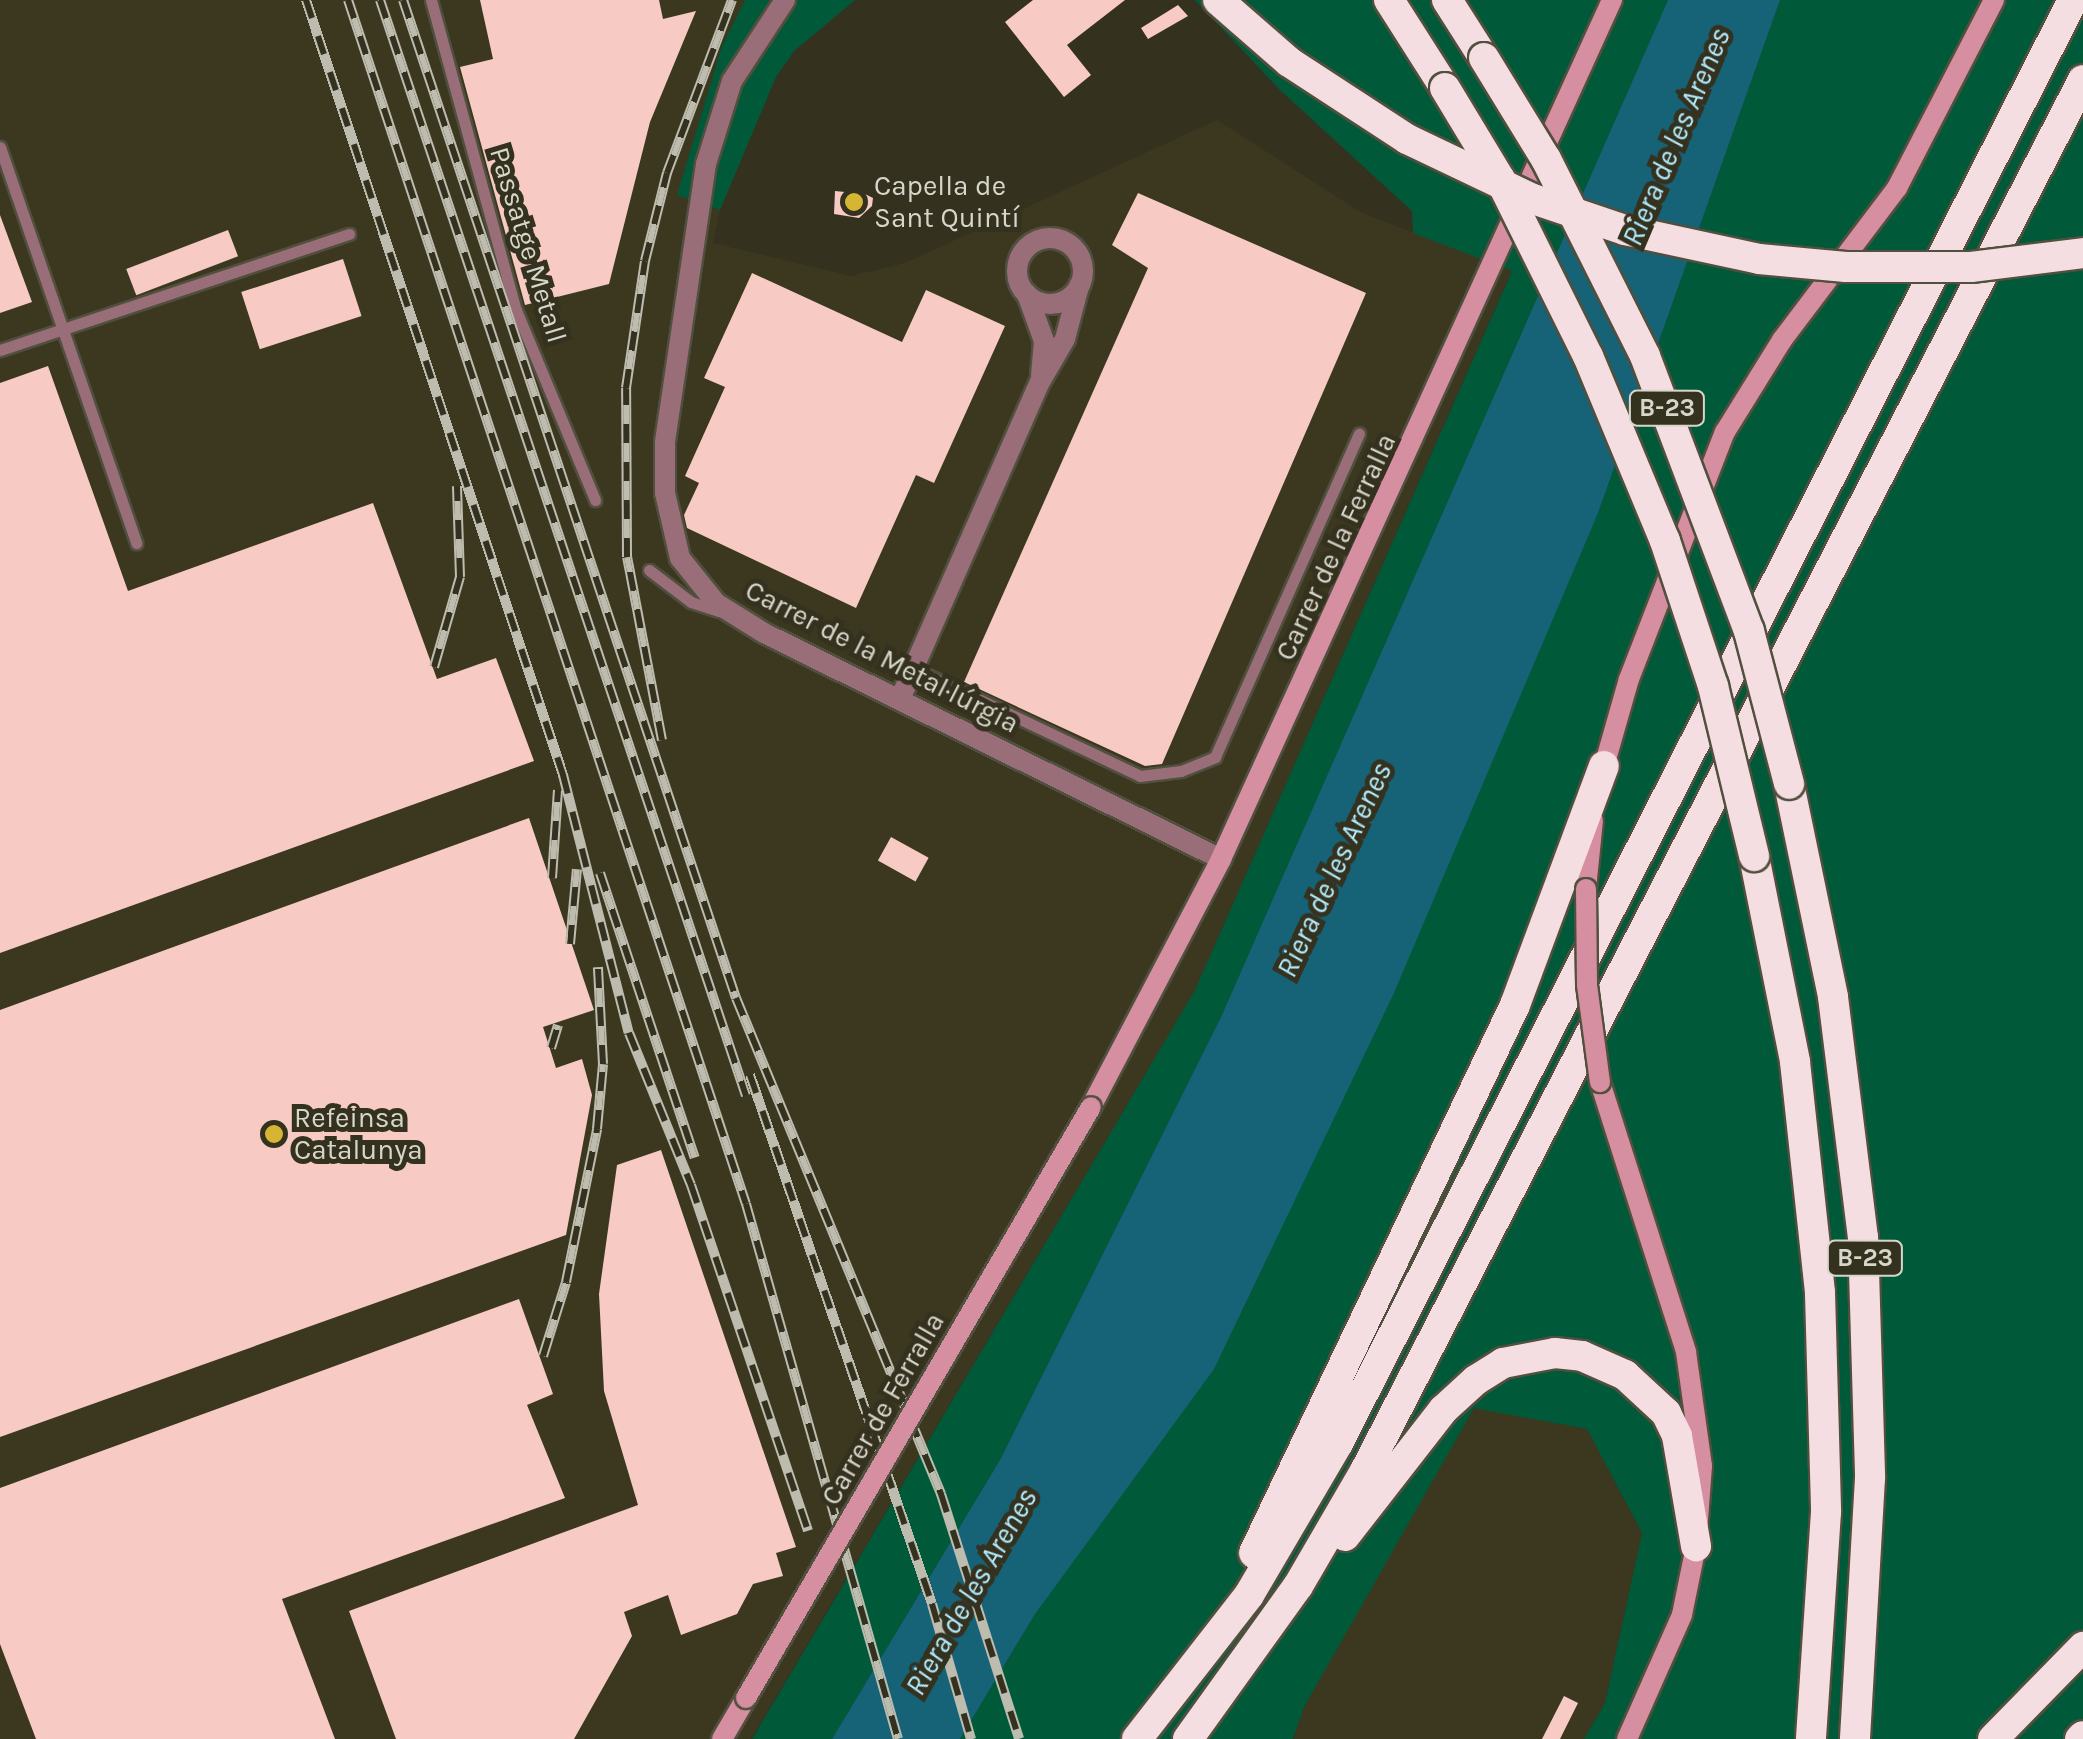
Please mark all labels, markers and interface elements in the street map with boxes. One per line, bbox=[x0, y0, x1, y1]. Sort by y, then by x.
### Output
water label: Riera de les Arenes bbox=[1614, 23, 1738, 251]
street label: Passatge Metall bbox=[482, 143, 574, 347]
place label: Capella de Sant Quintí bbox=[874, 169, 1020, 235]
marker: Capella de Sant Quintí bbox=[843, 191, 865, 213]
road number: B-23 bbox=[1627, 388, 1707, 428]
street label: Carrer de la Ferralla bbox=[1269, 428, 1403, 666]
street label: Carrer de la Metal·lúrgia bbox=[740, 573, 1024, 741]
water label: Riera de les Arenes bbox=[1268, 757, 1400, 983]
place label: Refeinsa Catalunya bbox=[294, 1101, 423, 1167]
marker: Refeinsa Catalunya bbox=[263, 1123, 285, 1145]
road number: B-23 bbox=[1825, 1238, 1905, 1278]
street label: Carrer de Ferralla bbox=[814, 1307, 952, 1511]
water label: Riera de les Arenes bbox=[897, 1482, 1045, 1702]

